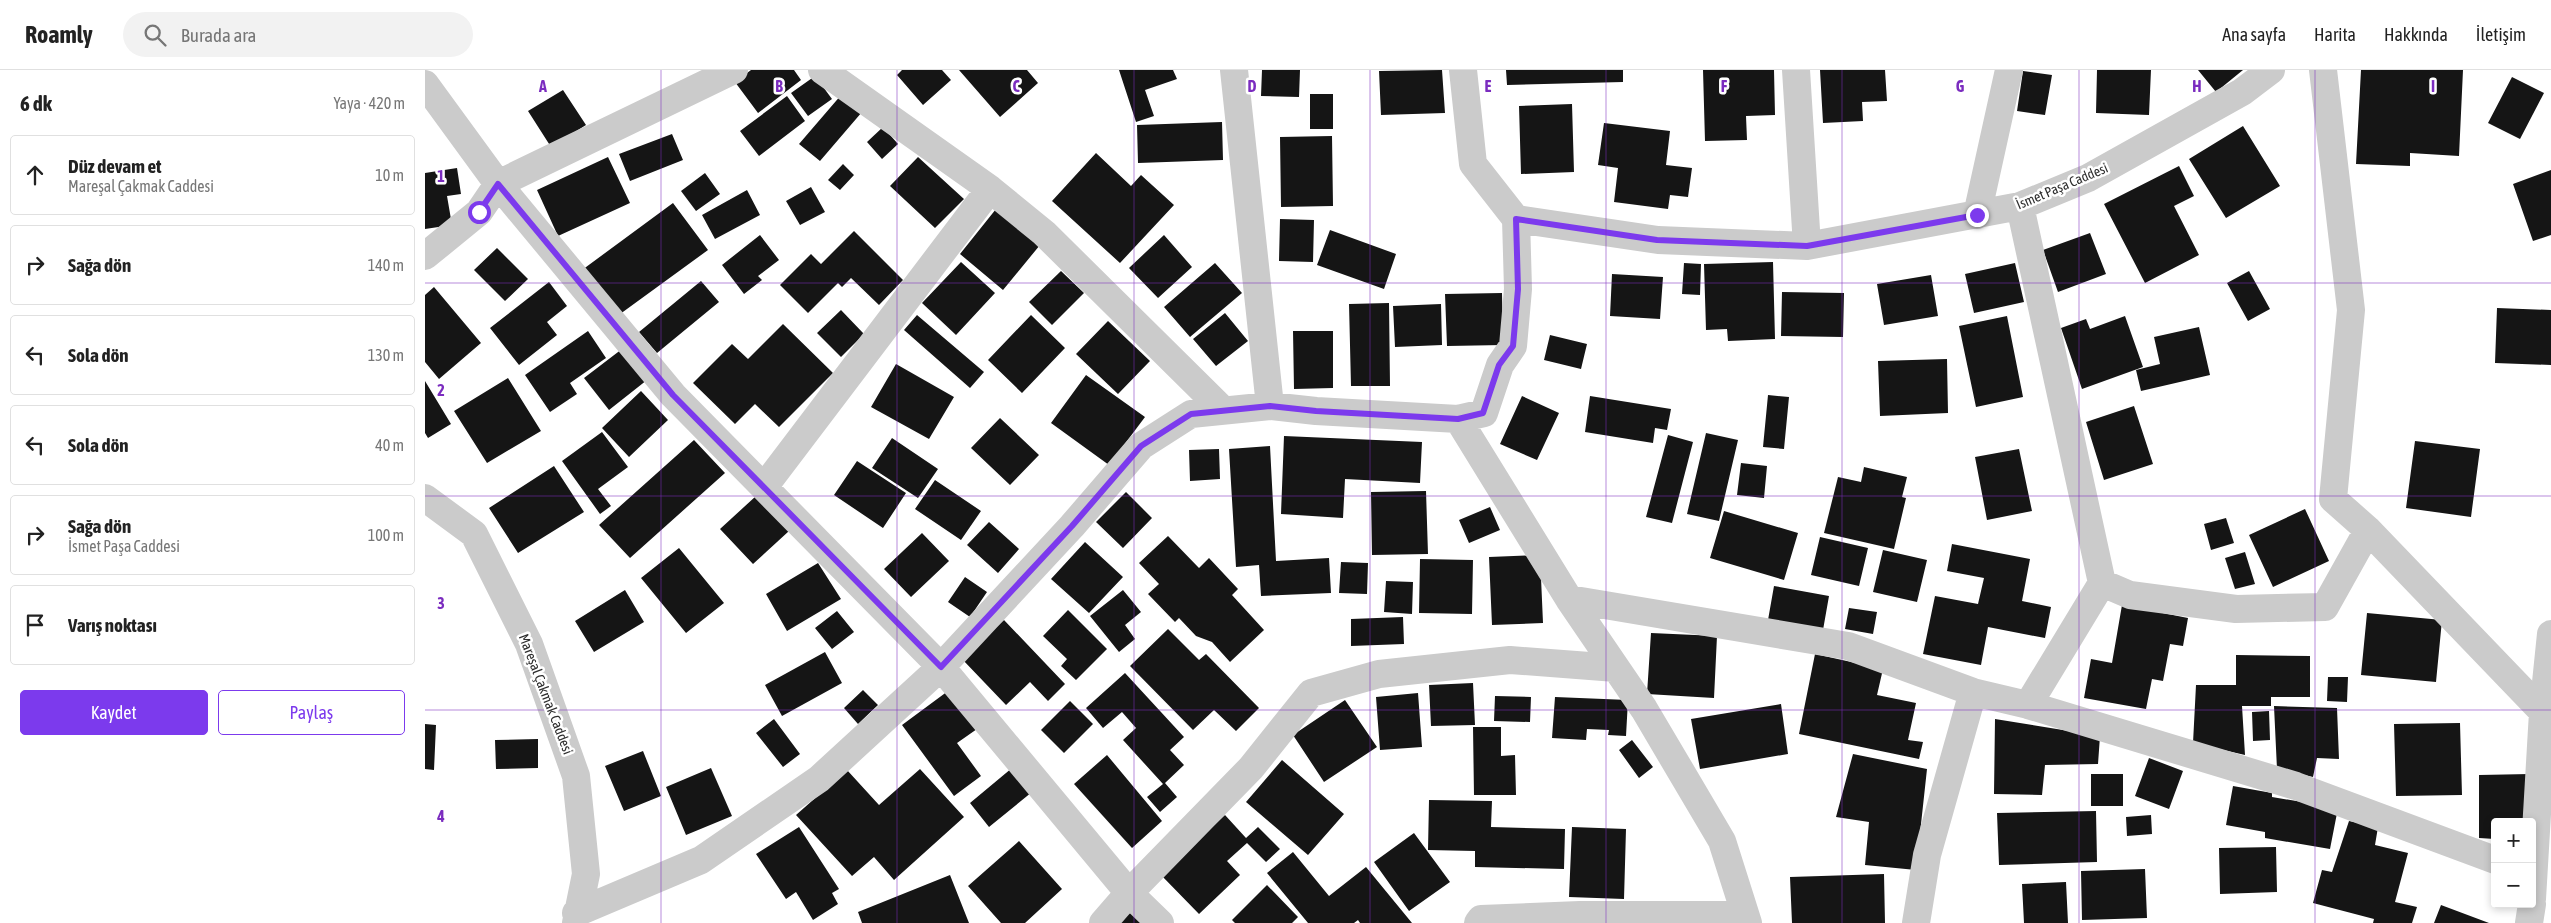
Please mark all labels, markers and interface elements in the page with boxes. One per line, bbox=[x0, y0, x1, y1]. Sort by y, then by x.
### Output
search box bbox=[123, 12, 473, 57]
text: Roamly bbox=[25, 21, 93, 48]
icon: search bbox=[141, 21, 169, 49]
text: Burada ara bbox=[181, 24, 256, 46]
text: Ana sayfa bbox=[2222, 24, 2286, 45]
text: Harita bbox=[2314, 24, 2356, 45]
text: Hakkında bbox=[2384, 24, 2448, 45]
text: İletişim bbox=[2476, 24, 2526, 45]
text: A bbox=[538, 77, 547, 95]
text: B bbox=[775, 77, 783, 95]
text: C bbox=[1012, 77, 1020, 95]
text: D bbox=[1248, 77, 1257, 95]
text: E bbox=[1485, 77, 1492, 95]
text: F bbox=[1721, 77, 1728, 95]
text: G bbox=[1956, 77, 1965, 95]
text: H bbox=[2192, 77, 2202, 95]
text: I bbox=[2431, 77, 2435, 95]
text: 6 dk bbox=[20, 91, 52, 115]
text: Yaya · 420 m bbox=[333, 94, 405, 112]
text: Düz devam et bbox=[68, 155, 162, 177]
street label: İsmet Paşa Caddesi bbox=[2014, 159, 2110, 213]
icon: ahead bbox=[21, 161, 49, 189]
text: 10 m bbox=[375, 166, 404, 184]
text: 1 bbox=[437, 167, 445, 185]
text: Mareşal Çakmak Caddesi bbox=[68, 177, 214, 195]
route start bbox=[468, 201, 491, 224]
route end bbox=[1966, 204, 1989, 227]
icon: right bbox=[21, 251, 49, 279]
text: Sağa dön bbox=[68, 254, 131, 276]
text: 140 m bbox=[368, 256, 404, 274]
icon: left bbox=[21, 341, 49, 369]
text: Sola dön bbox=[68, 344, 129, 366]
text: 130 m bbox=[368, 346, 404, 364]
text: 2 bbox=[437, 381, 445, 399]
icon: left bbox=[21, 431, 49, 459]
text: Sola dön bbox=[68, 434, 129, 456]
text: 40 m bbox=[375, 436, 404, 454]
text: Sağa dön bbox=[68, 515, 131, 537]
icon: right bbox=[21, 521, 49, 549]
text: 100 m bbox=[368, 526, 404, 544]
text: İsmet Paşa Caddesi bbox=[68, 537, 180, 555]
text: 3 bbox=[437, 594, 445, 612]
icon: arrive bbox=[21, 611, 49, 639]
text: Varış noktası bbox=[68, 614, 157, 636]
street label: Mareşal Çakmak Caddesi bbox=[516, 632, 576, 756]
button: Kaydet bbox=[20, 690, 208, 735]
button: Paylaş bbox=[218, 690, 405, 735]
text: 4 bbox=[436, 807, 445, 825]
map controls bbox=[2491, 818, 2536, 908]
button: + bbox=[2491, 818, 2536, 863]
button: − bbox=[2491, 863, 2536, 908]

